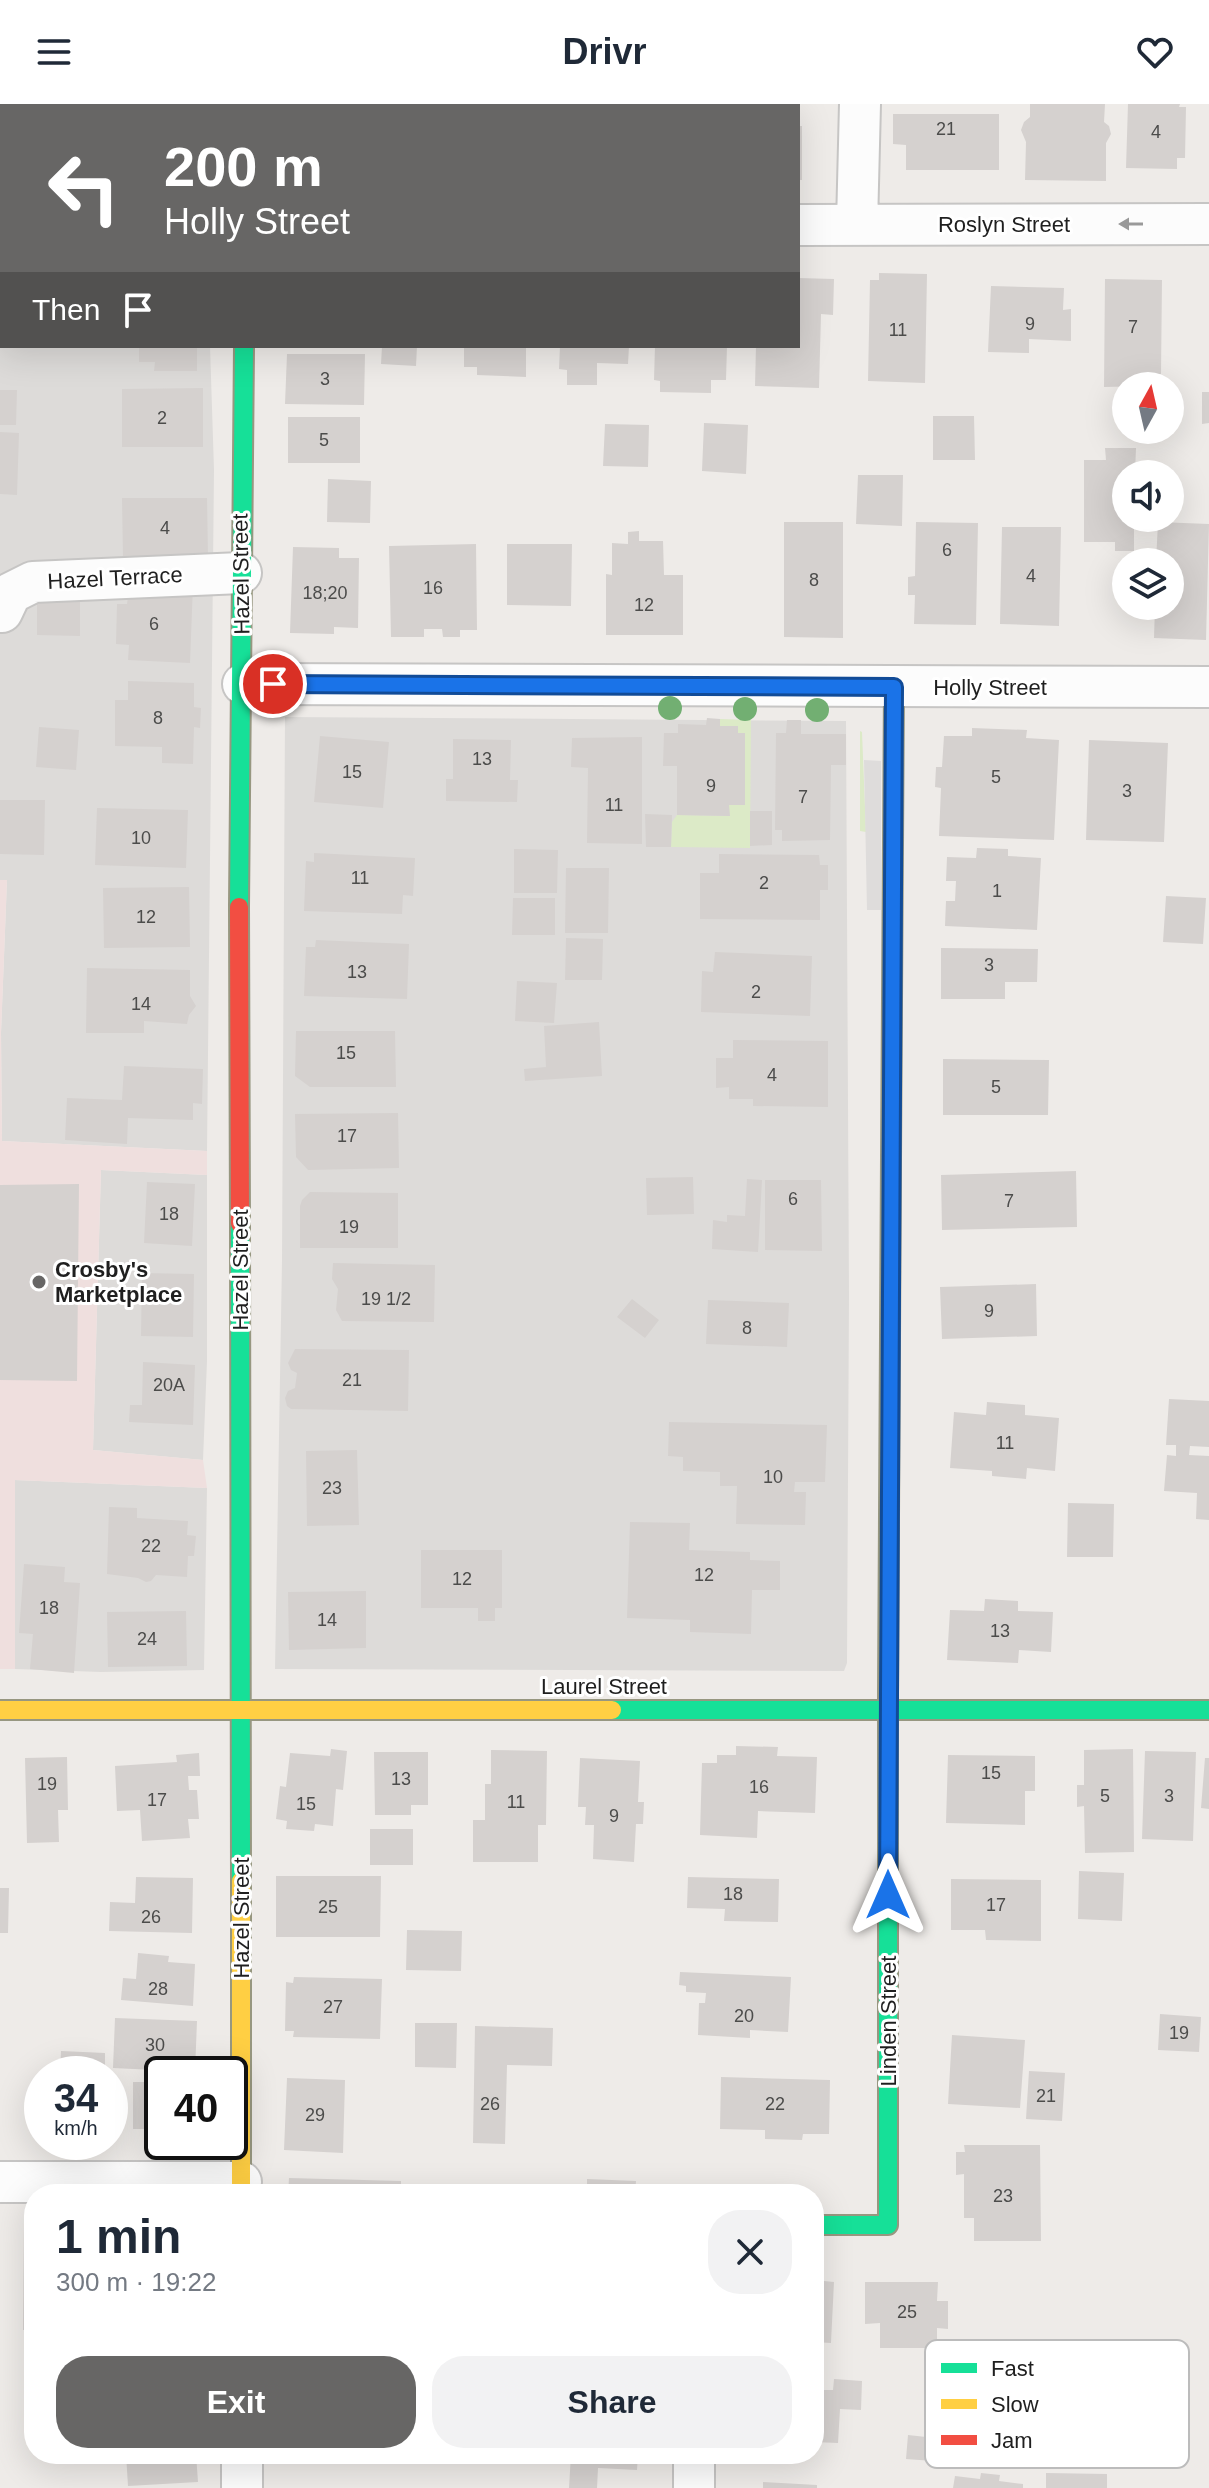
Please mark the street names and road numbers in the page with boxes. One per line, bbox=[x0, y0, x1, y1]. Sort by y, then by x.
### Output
street label: Roslyn Street bbox=[938, 212, 1070, 237]
street label: Hazel Street bbox=[227, 513, 255, 635]
street label: Hazel Terrace bbox=[47, 562, 183, 594]
street label: Holly Street bbox=[933, 675, 1047, 700]
street label: Hazel Street bbox=[228, 1209, 253, 1331]
street label: Laurel Street bbox=[541, 1674, 667, 1699]
street label: Hazel Street bbox=[229, 1857, 254, 1979]
street label: Linden Street bbox=[876, 1956, 901, 2086]

